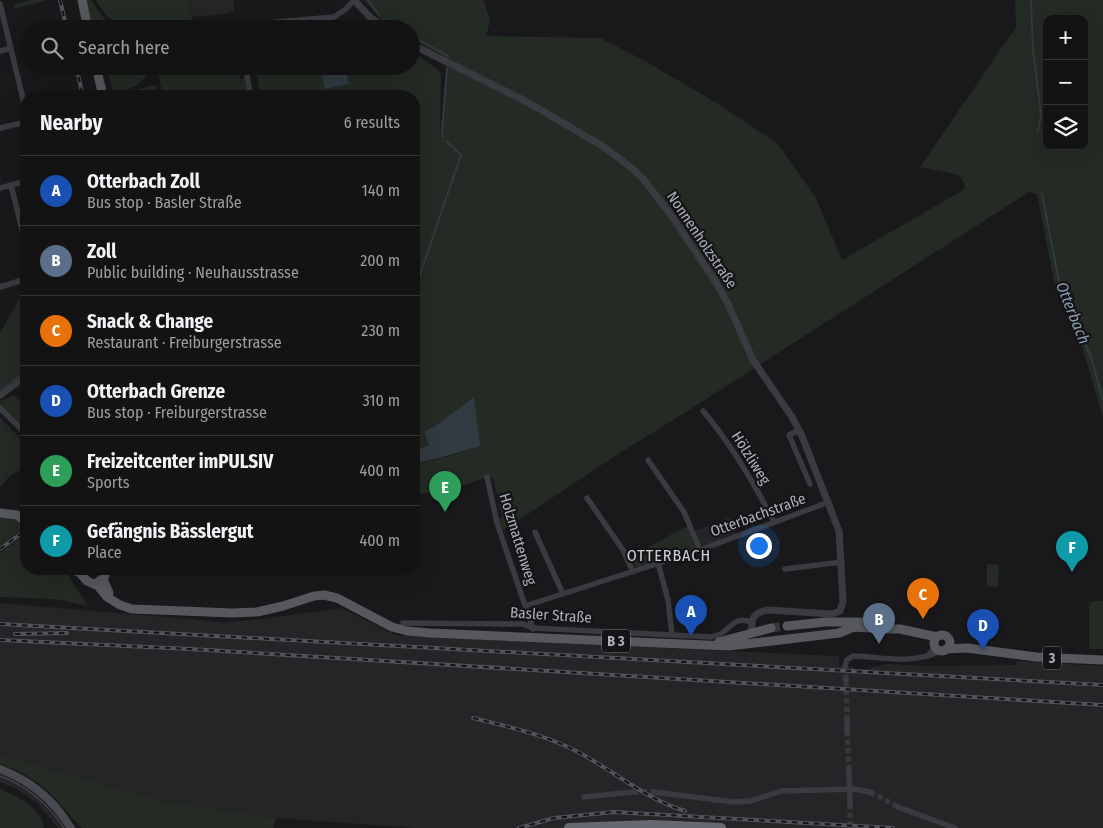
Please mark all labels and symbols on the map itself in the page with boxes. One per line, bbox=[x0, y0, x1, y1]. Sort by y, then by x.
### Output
street label: Nonnenholzstraße bbox=[663, 188, 741, 292]
water label: Otterbach bbox=[1052, 279, 1094, 347]
street label: Hölzliweg bbox=[728, 428, 774, 488]
pin: E bbox=[429, 471, 461, 512]
street label: Otterbachstraße bbox=[708, 489, 808, 541]
street label: Holzmattenweg bbox=[495, 491, 541, 587]
pin: F bbox=[1056, 531, 1088, 572]
your location bbox=[746, 533, 772, 559]
district label: OTTERBACH bbox=[627, 546, 711, 565]
pin: C bbox=[907, 578, 939, 619]
pin: A bbox=[675, 595, 707, 636]
street label: Basler Straße bbox=[510, 603, 592, 627]
pin: B bbox=[863, 603, 895, 644]
pin: D bbox=[967, 609, 999, 650]
road number: B 3 bbox=[602, 630, 630, 652]
road number: 3 bbox=[1043, 646, 1061, 670]

